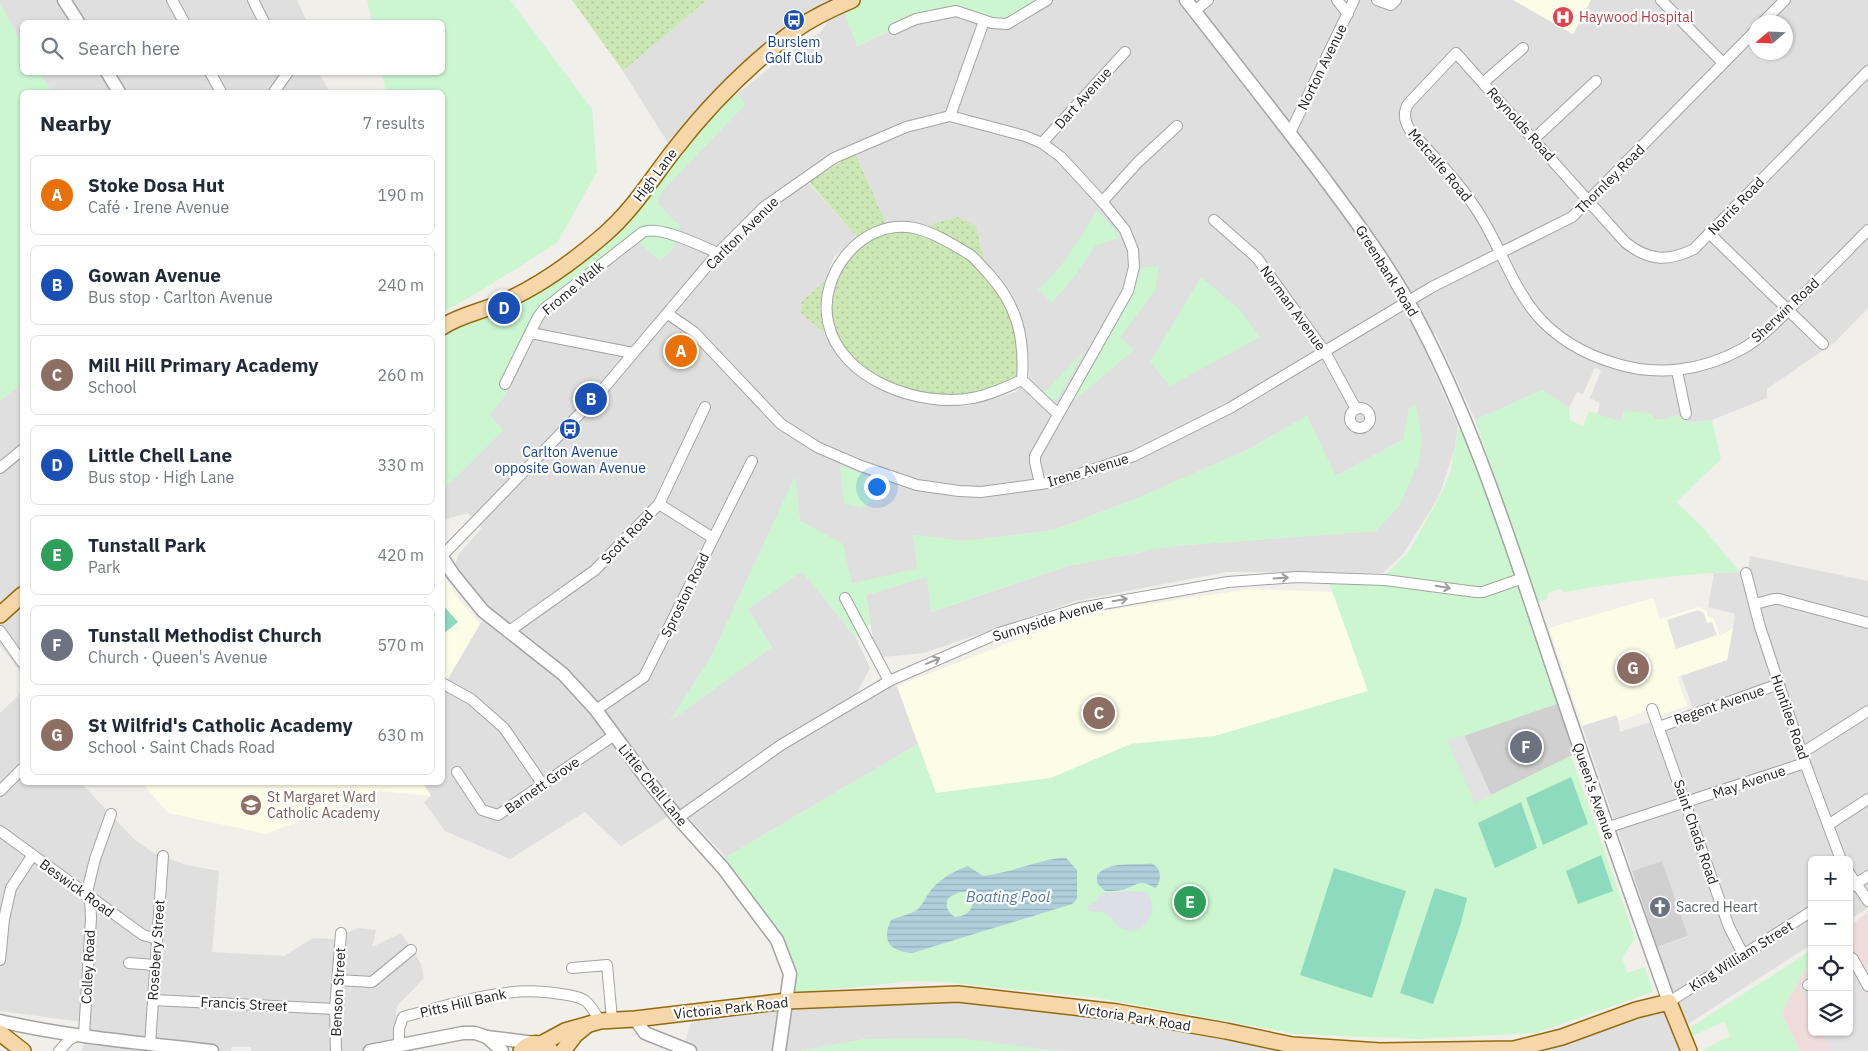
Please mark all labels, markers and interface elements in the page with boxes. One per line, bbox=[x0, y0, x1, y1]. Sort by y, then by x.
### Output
hospital icon: Haywood Hospital bbox=[1551, 5, 1575, 29]
bus stop icon: Burslem Golf Club bbox=[782, 8, 806, 32]
place label: Haywood Hospital bbox=[1579, 8, 1694, 26]
north arrow bbox=[1748, 15, 1793, 60]
search box bbox=[20, 20, 445, 75]
street label: Norton Avenue bbox=[1293, 21, 1351, 113]
place label: Burslem Golf Club bbox=[765, 33, 823, 67]
icon: search bbox=[38, 34, 66, 62]
text: Search here bbox=[78, 36, 180, 60]
street label: Dart Avenue bbox=[1051, 63, 1116, 133]
street label: Reynolds Road bbox=[1483, 83, 1559, 165]
text: Nearby bbox=[40, 109, 111, 137]
text: 7 results bbox=[362, 113, 425, 133]
street label: Metcalfe Road bbox=[1404, 125, 1476, 205]
street label: Thornley Road bbox=[1572, 141, 1648, 217]
street label: High Lane bbox=[629, 145, 681, 205]
text: Stoke Dosa Hut bbox=[88, 173, 224, 197]
street label: Norris Road bbox=[1704, 173, 1768, 239]
text: A bbox=[52, 185, 62, 205]
text: 190 m bbox=[377, 185, 424, 205]
street label: Carlton Avenue bbox=[702, 193, 782, 273]
text: Café · Irene Avenue bbox=[88, 197, 229, 217]
street label: Greenbank Road bbox=[1352, 222, 1422, 320]
street label: Frome Walk bbox=[539, 257, 608, 319]
street label: Norman Avenue bbox=[1256, 262, 1330, 354]
text: Gowan Avenue bbox=[88, 263, 221, 287]
street label: Sherwin Road bbox=[1747, 274, 1823, 346]
text: B bbox=[52, 275, 62, 295]
text: 240 m bbox=[377, 275, 424, 295]
text: Bus stop · Carlton Avenue bbox=[88, 287, 273, 307]
pin: D bbox=[488, 289, 520, 327]
pin: A bbox=[665, 332, 697, 370]
text: Mill Hill Primary Academy bbox=[88, 353, 318, 377]
text: C bbox=[52, 365, 62, 385]
text: 260 m bbox=[377, 365, 424, 385]
text: School bbox=[88, 377, 137, 397]
pin: B bbox=[575, 380, 607, 418]
bus stop icon: Carlton Avenue opposite Gowan Avenue bbox=[558, 417, 582, 441]
text: Little Chell Lane bbox=[88, 443, 232, 467]
place label: Carlton Avenue opposite Gowan Avenue bbox=[494, 443, 646, 477]
street label: Irene Avenue bbox=[1045, 449, 1131, 491]
text: D bbox=[51, 455, 63, 475]
text: 330 m bbox=[377, 455, 424, 475]
text: Bus stop · High Lane bbox=[88, 467, 234, 487]
your location bbox=[864, 474, 890, 500]
street label: Scott Road bbox=[597, 506, 657, 568]
text: Tunstall Park bbox=[88, 533, 206, 557]
text: E bbox=[52, 545, 62, 565]
text: 420 m bbox=[377, 545, 424, 565]
street label: Sproston Road bbox=[657, 550, 713, 640]
text: Park bbox=[88, 557, 120, 577]
one-way arrow bbox=[1273, 574, 1289, 583]
one-way arrow bbox=[1435, 582, 1451, 592]
street label: Sunnyside Avenue bbox=[990, 594, 1106, 645]
one-way arrow bbox=[1112, 594, 1128, 604]
text: Tunstall Methodist Church bbox=[88, 623, 322, 647]
text: F bbox=[52, 635, 62, 655]
text: 570 m bbox=[377, 635, 424, 655]
text: Church · Queen's Avenue bbox=[88, 647, 268, 667]
pin: G bbox=[1617, 649, 1649, 687]
one-way arrow bbox=[925, 655, 940, 665]
street label: Huntilee Road bbox=[1767, 672, 1813, 762]
street label: Regent Avenue bbox=[1671, 681, 1767, 729]
pin: C bbox=[1083, 694, 1115, 732]
text: St Wilfrid's Catholic Academy bbox=[88, 713, 353, 737]
text: G bbox=[51, 725, 63, 745]
text: 630 m bbox=[377, 725, 424, 745]
pin: F bbox=[1510, 728, 1542, 766]
text: School · Saint Chads Road bbox=[88, 737, 275, 757]
street label: Little Chell Lane bbox=[614, 740, 692, 830]
street label: Queen's Avenue bbox=[1569, 740, 1619, 842]
street label: Barnett Grove bbox=[501, 752, 583, 817]
street label: May Avenue bbox=[1710, 761, 1788, 803]
street label: Saint Chads Road bbox=[1670, 777, 1722, 887]
place label: St Margaret Ward Catholic Academy bbox=[267, 788, 380, 822]
school or university icon: St Margaret Ward Catholic Academy bbox=[239, 793, 263, 817]
street label: Beswick Road bbox=[36, 855, 118, 921]
map controls bbox=[1808, 856, 1853, 1036]
button: + bbox=[1808, 856, 1853, 901]
pin: E bbox=[1174, 883, 1206, 921]
water label: Boating Pool bbox=[966, 887, 1050, 906]
church icon: Sacred Heart bbox=[1648, 895, 1672, 919]
place label: Sacred Heart bbox=[1676, 898, 1758, 916]
street label: Rosebery Street bbox=[144, 899, 169, 1001]
button: − bbox=[1808, 901, 1853, 946]
street label: King William Street bbox=[1686, 917, 1796, 995]
street label: Colley Road bbox=[77, 929, 99, 1005]
button: locate bbox=[1808, 946, 1853, 991]
street label: Benson Street bbox=[327, 947, 349, 1037]
street label: Pitts Hill Bank bbox=[418, 984, 508, 1022]
button: layers bbox=[1808, 991, 1853, 1036]
street label: Francis Street bbox=[200, 993, 288, 1015]
street label: Victoria Park Road bbox=[673, 993, 789, 1023]
street label: Victoria Park Road bbox=[1076, 999, 1192, 1035]

